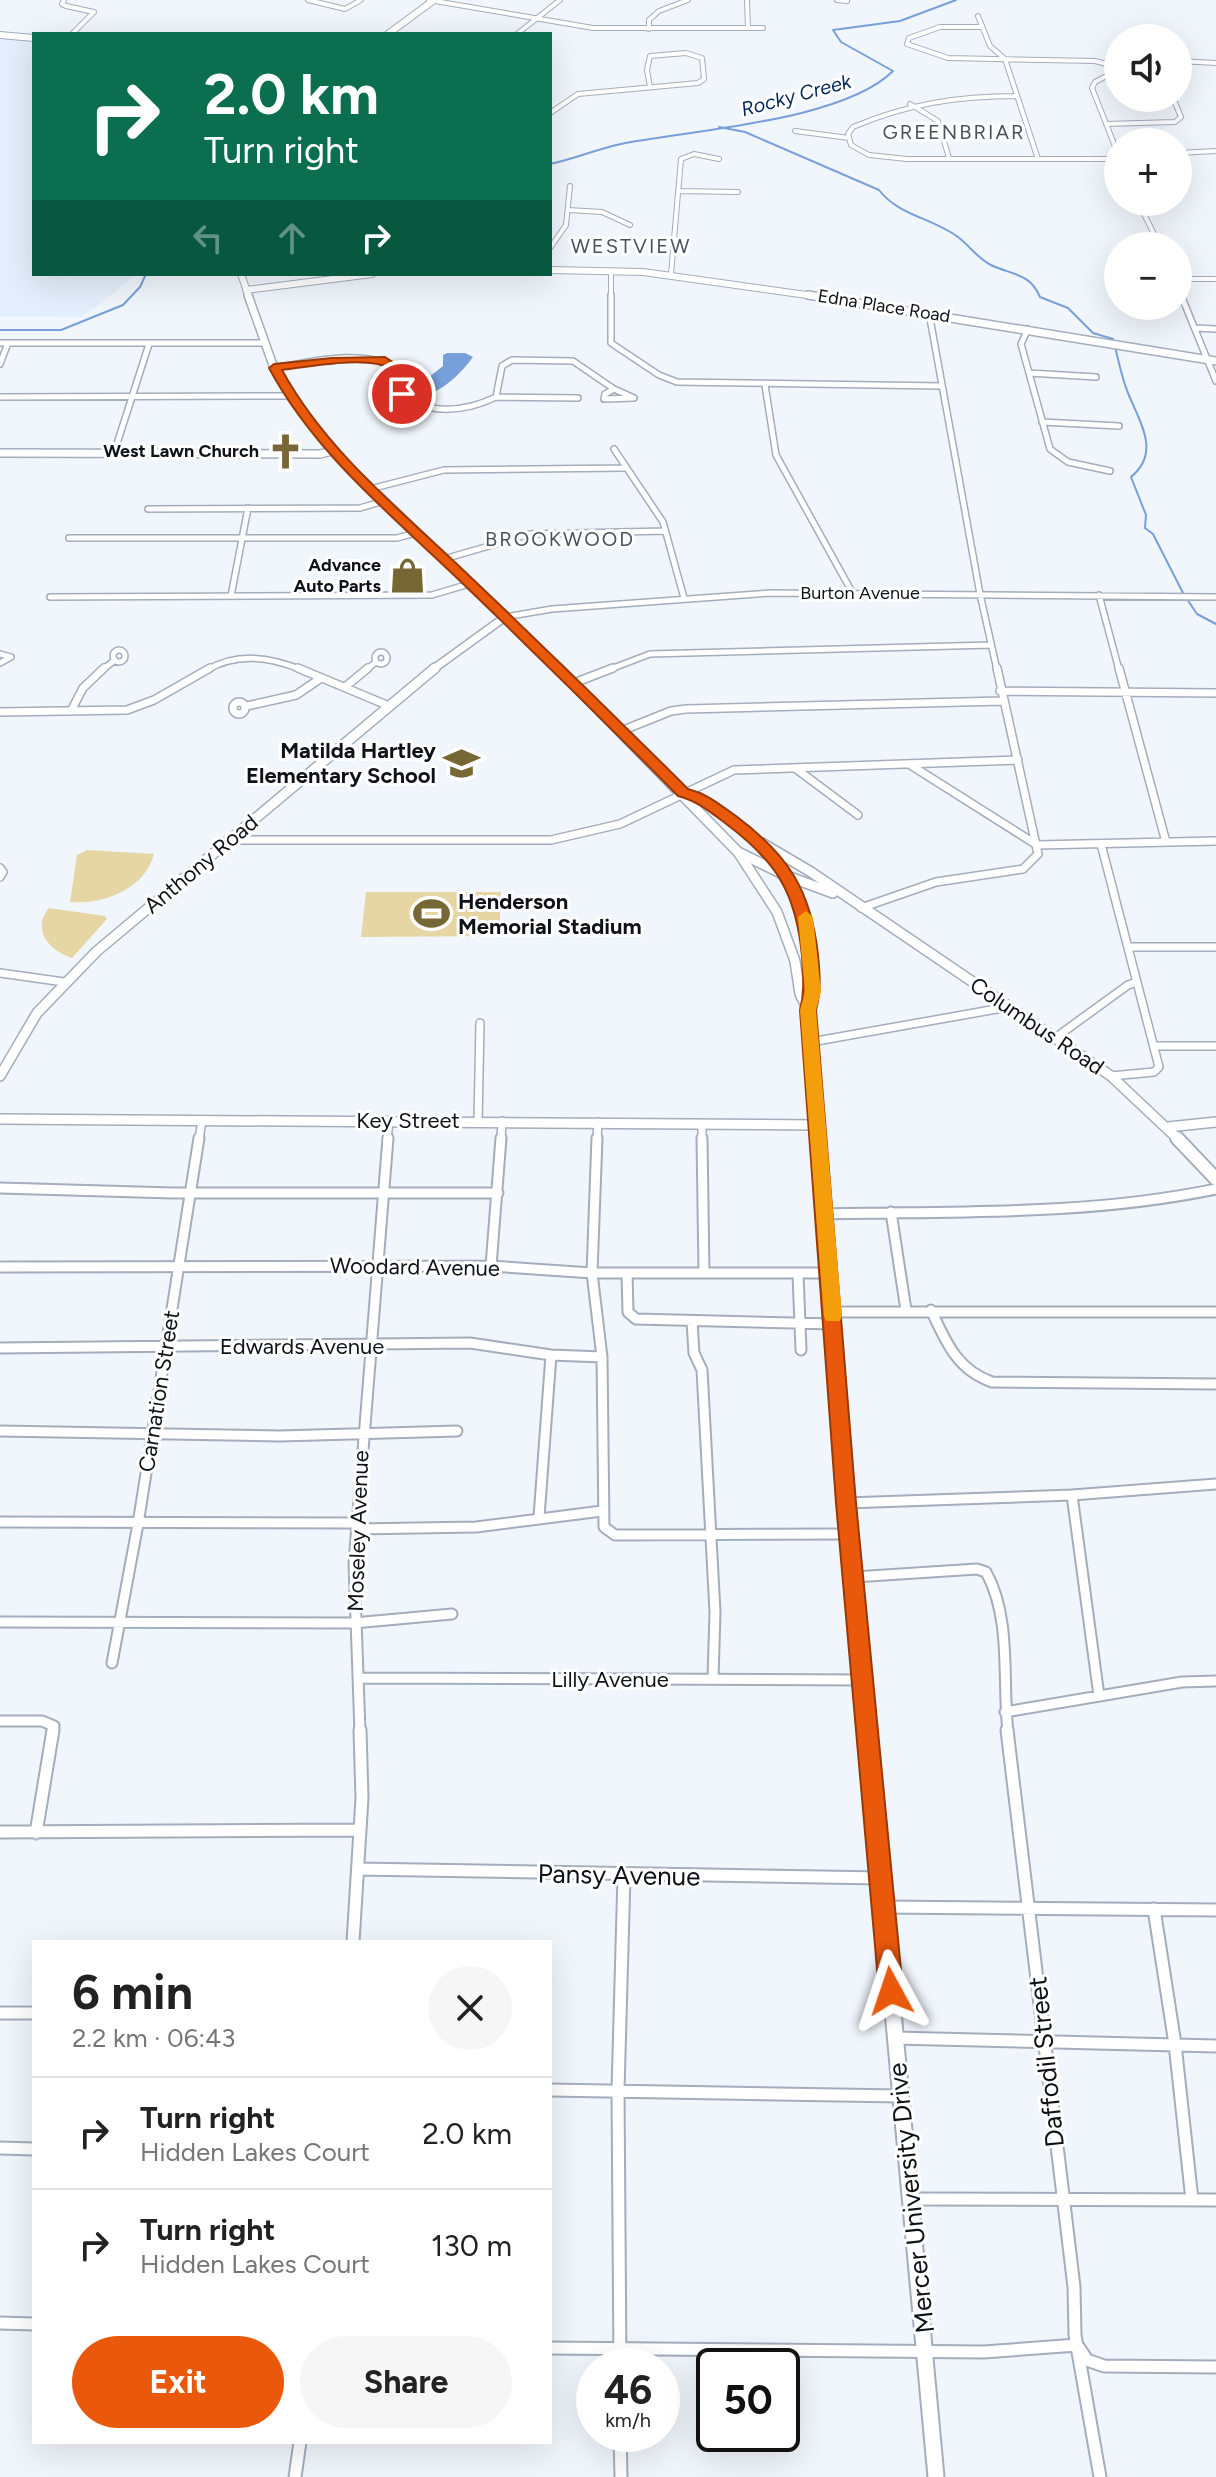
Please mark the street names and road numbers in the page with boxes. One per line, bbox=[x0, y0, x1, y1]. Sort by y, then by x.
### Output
street label: Edna Place Road bbox=[816, 285, 952, 327]
street label: Burton Avenue bbox=[800, 582, 920, 604]
street label: Anthony Road bbox=[139, 809, 263, 919]
street label: Columbus Road bbox=[965, 971, 1109, 1081]
street label: Key Street bbox=[356, 1107, 460, 1134]
street label: Woodard Avenue bbox=[330, 1252, 500, 1282]
street label: Carnation Street bbox=[133, 1308, 185, 1474]
street label: Edwards Avenue bbox=[220, 1333, 384, 1360]
street label: Moseley Avenue bbox=[342, 1450, 374, 1612]
street label: Lilly Avenue bbox=[551, 1666, 669, 1693]
street label: Pansy Avenue bbox=[537, 1858, 701, 1892]
street label: Daffodil Street bbox=[1021, 1975, 1071, 2149]
street label: Mercer University Drive bbox=[881, 2061, 941, 2335]

